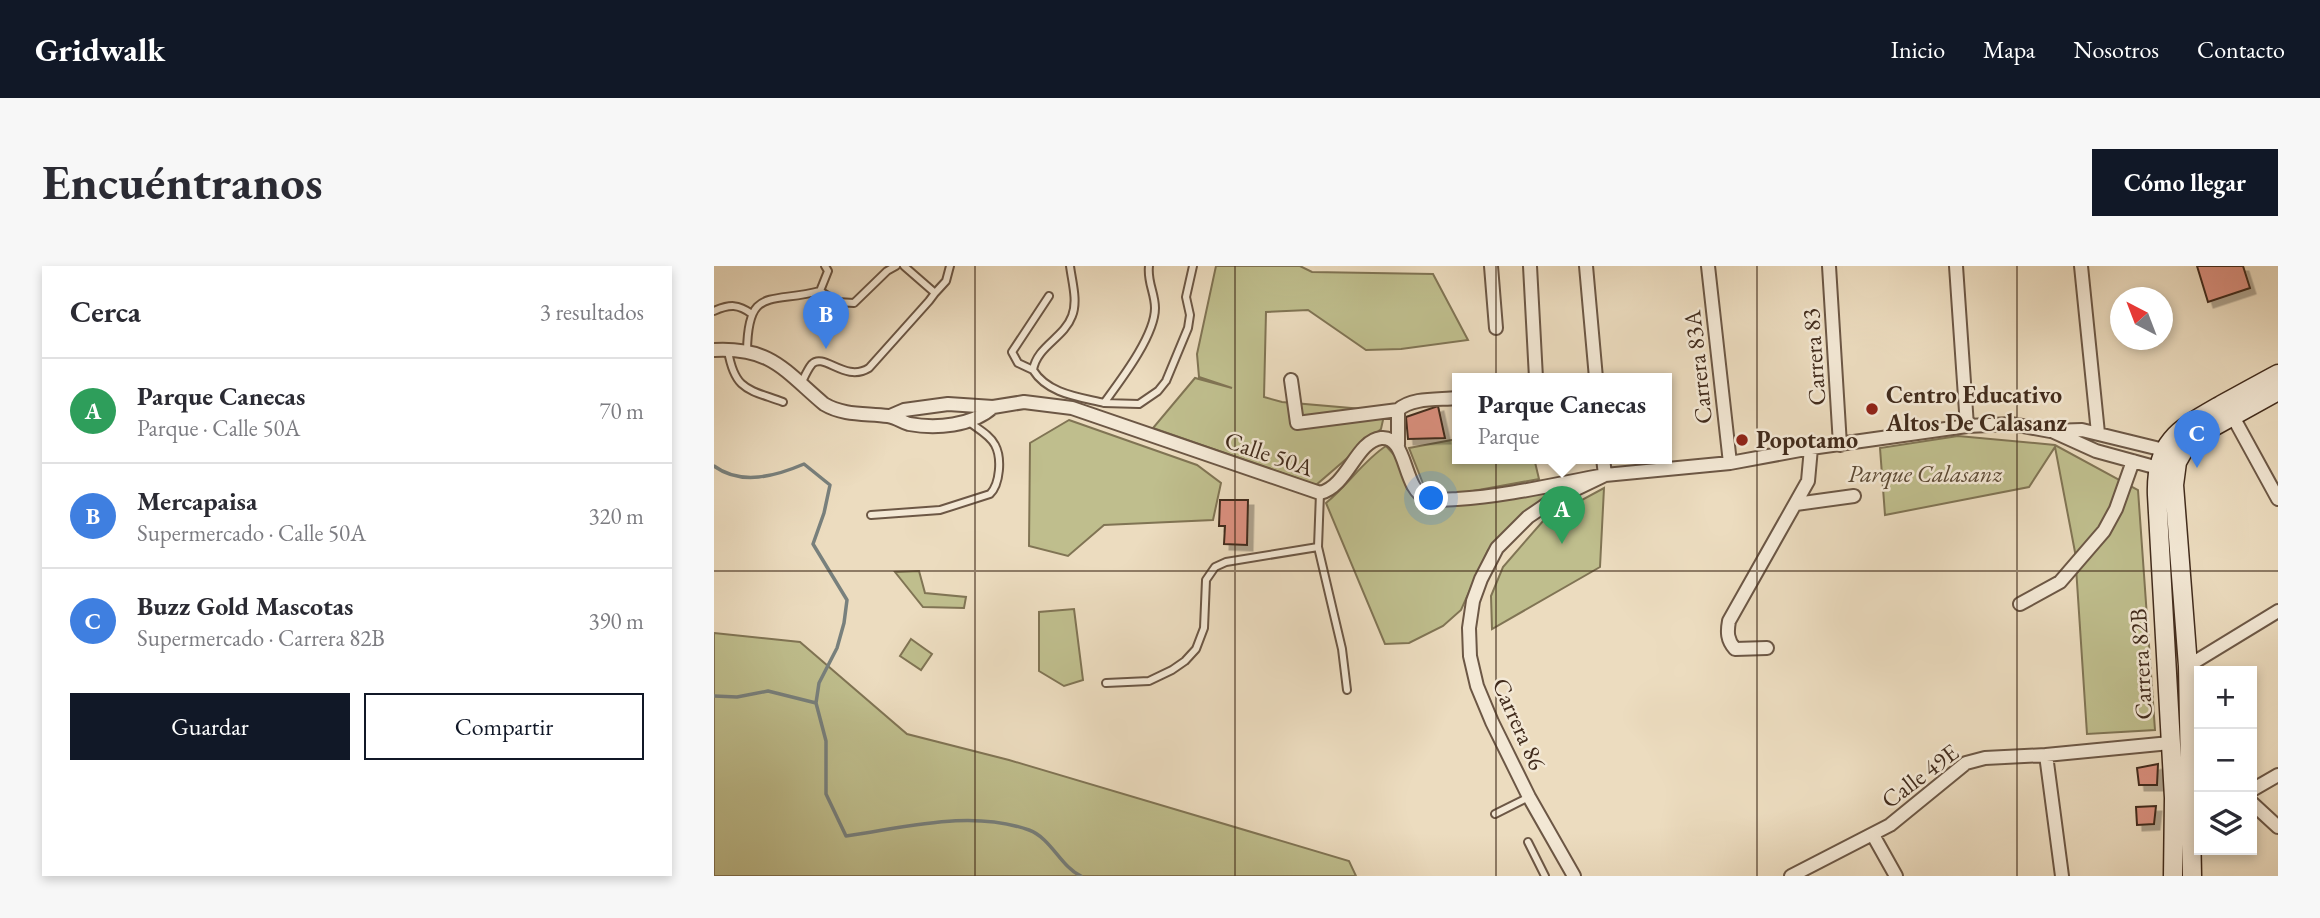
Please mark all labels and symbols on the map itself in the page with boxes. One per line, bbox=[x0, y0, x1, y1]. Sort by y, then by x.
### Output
north arrow bbox=[2110, 287, 2173, 350]
pin: B bbox=[803, 291, 849, 349]
street label: Carrera 83 bbox=[1795, 307, 1832, 407]
street label: Carrera 83A bbox=[1676, 308, 1719, 425]
place label: Centro Educativo Altos De Calasanz bbox=[1885, 379, 2068, 438]
marker: Centro Educativo Altos De Calasanz bbox=[1864, 401, 1880, 417]
pin: C bbox=[2174, 410, 2220, 468]
street label: Calle 50A bbox=[1221, 424, 1318, 483]
place label: Popotamo bbox=[1756, 424, 1858, 455]
marker: Popotamo bbox=[1734, 432, 1750, 448]
park label: Parque Calasanz bbox=[1848, 458, 2002, 490]
your location bbox=[1414, 481, 1448, 515]
pin: A bbox=[1539, 486, 1585, 544]
street label: Carrera 82B bbox=[2122, 608, 2159, 721]
street label: Carrera 86 bbox=[1485, 673, 1553, 775]
street label: Calle 49E bbox=[1875, 736, 1965, 815]

